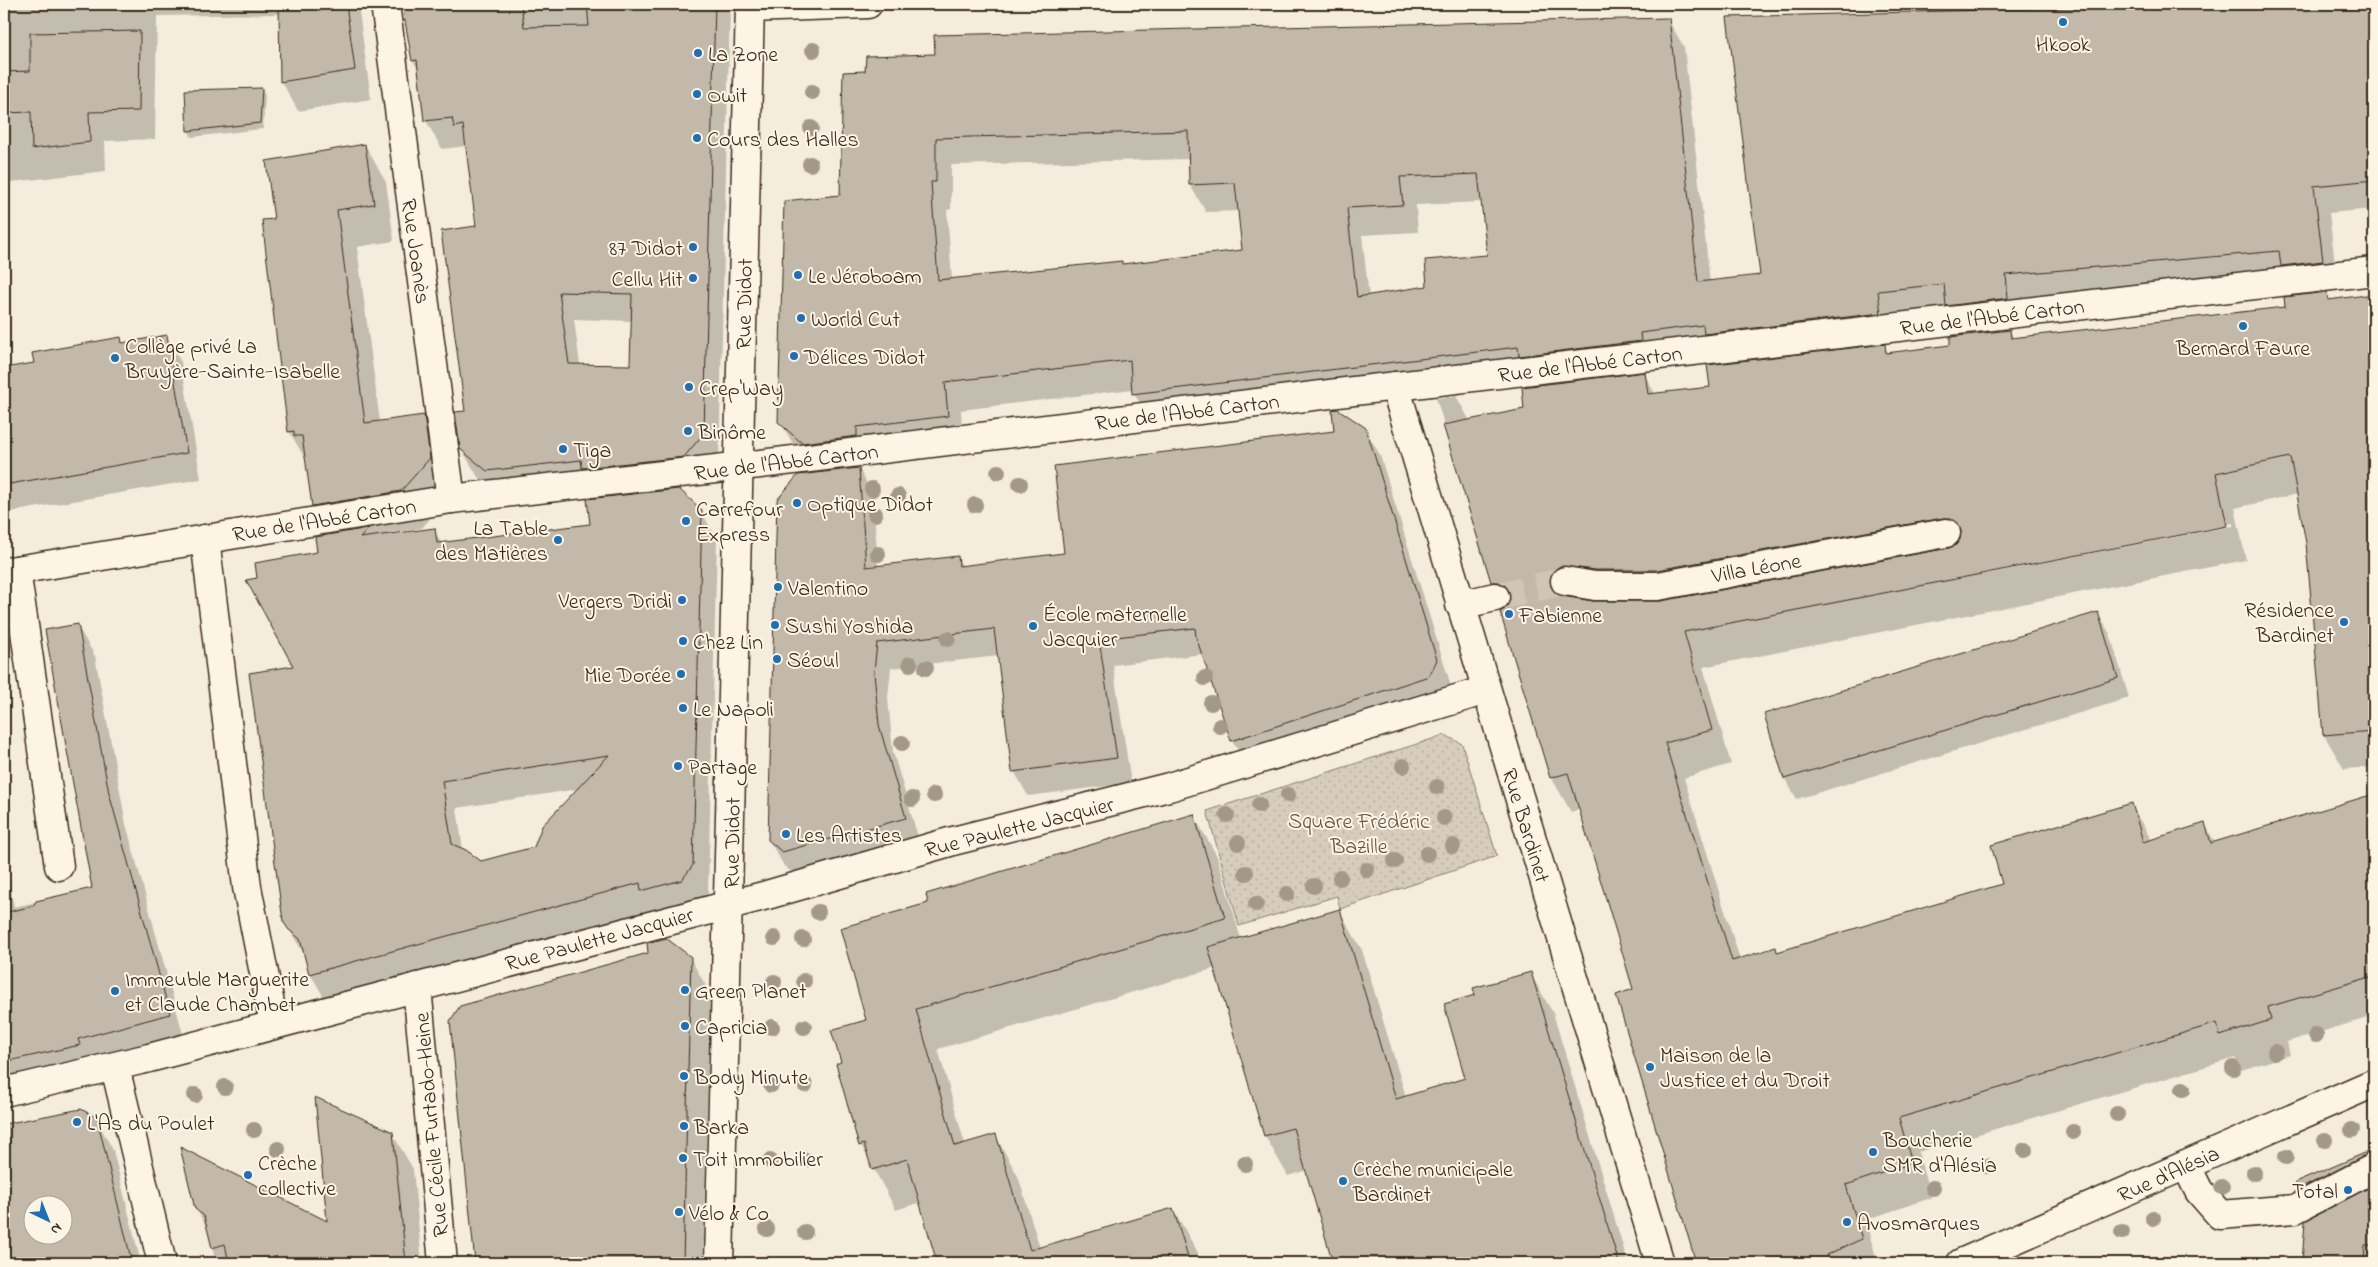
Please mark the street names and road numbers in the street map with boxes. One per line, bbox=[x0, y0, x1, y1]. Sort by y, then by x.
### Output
street label: Rue Joanès bbox=[391, 197, 437, 306]
street label: Rue Didot bbox=[729, 258, 763, 350]
street label: Rue de l'Abbé Carton bbox=[1898, 292, 2086, 346]
street label: Rue de l'Abbé Carton bbox=[1496, 339, 1684, 393]
street label: Rue de l'Abbé Carton bbox=[1093, 387, 1281, 441]
street label: Rue de l'Abbé Carton bbox=[692, 437, 880, 491]
street label: Rue de l'Abbé Carton bbox=[230, 492, 419, 552]
street label: Villa Léone bbox=[1708, 546, 1804, 594]
street label: Rue Bardinet bbox=[1492, 765, 1557, 888]
street label: Rue Paulette Jacquier bbox=[922, 790, 1118, 868]
street label: Rue Didot bbox=[717, 797, 751, 889]
street label: Rue Paulette Jacquier bbox=[502, 900, 698, 981]
street label: Rue Cécile Furtado-Heine bbox=[407, 1011, 459, 1238]
street label: Rue d'Alésia bbox=[2113, 1139, 2225, 1212]

